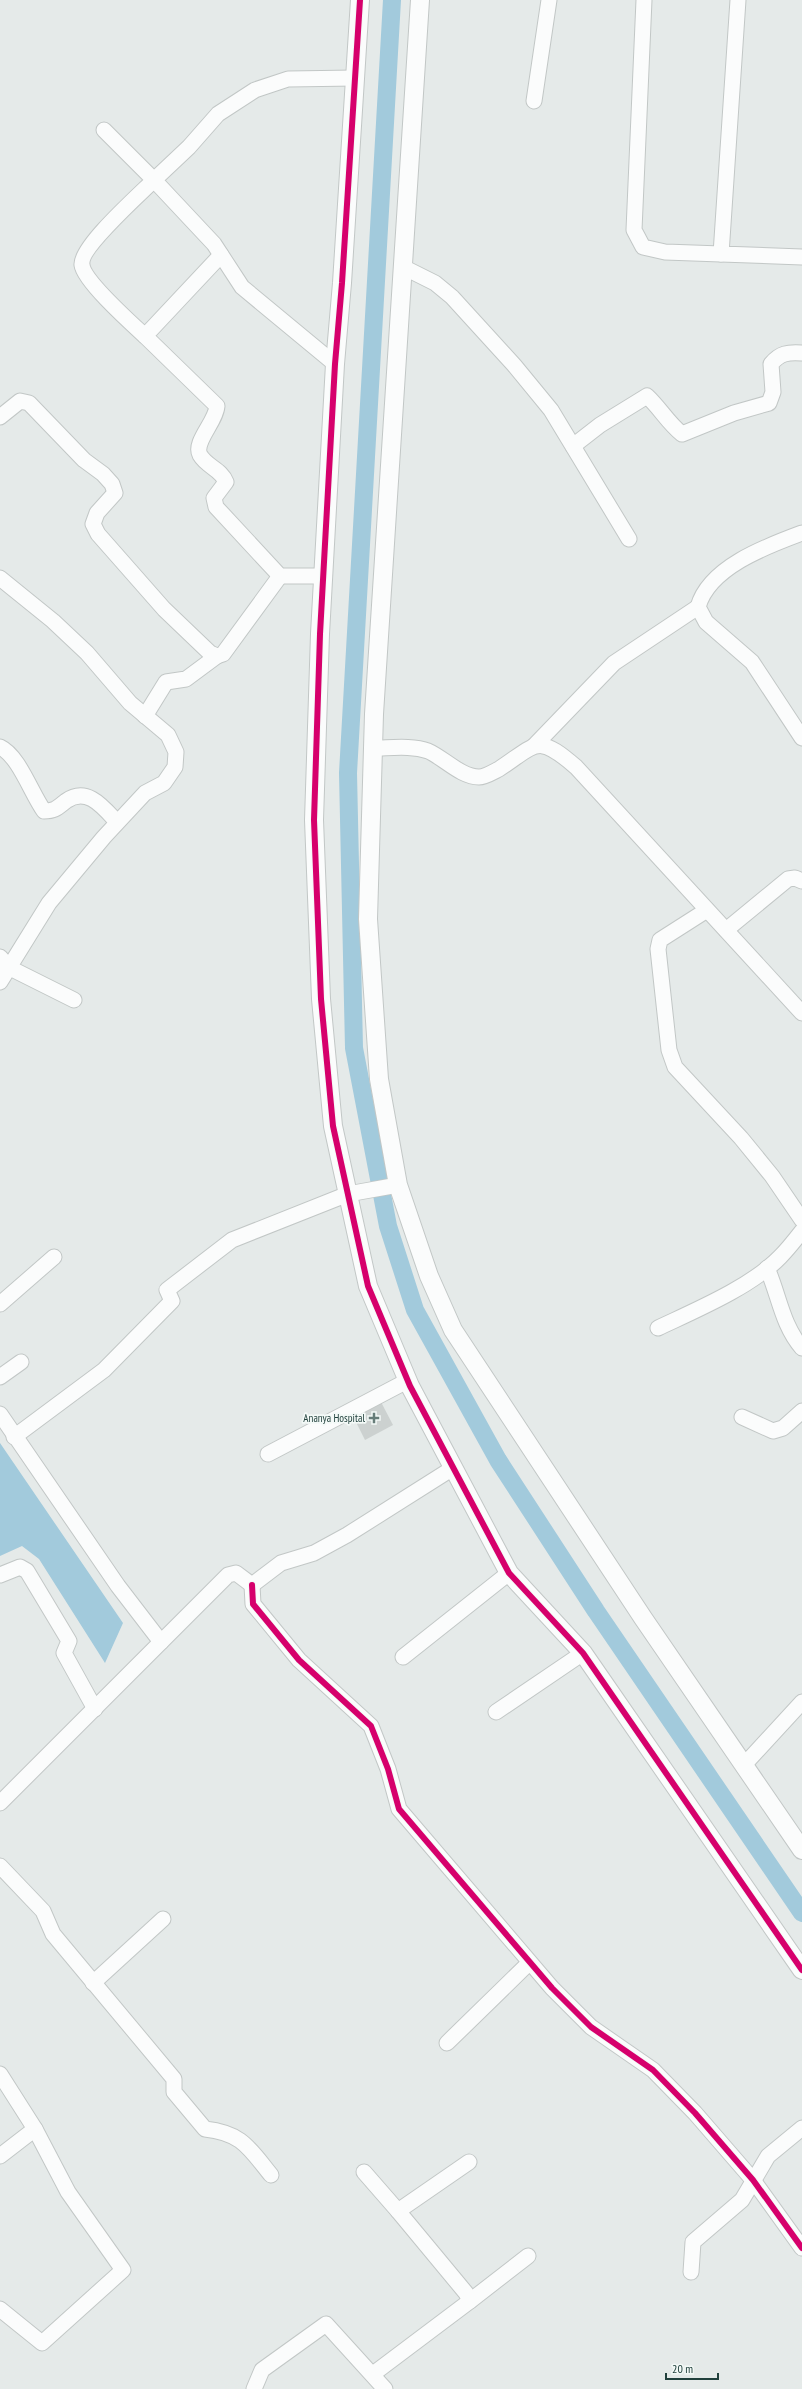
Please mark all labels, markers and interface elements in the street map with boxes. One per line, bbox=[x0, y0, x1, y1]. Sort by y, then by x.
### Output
place label: Ananya Hospital bbox=[303, 1411, 365, 1425]
marker: Ananya Hospital bbox=[368, 1412, 380, 1424]
scale bar bbox=[666, 2355, 718, 2381]
text: 20 m bbox=[672, 2361, 693, 2376]

